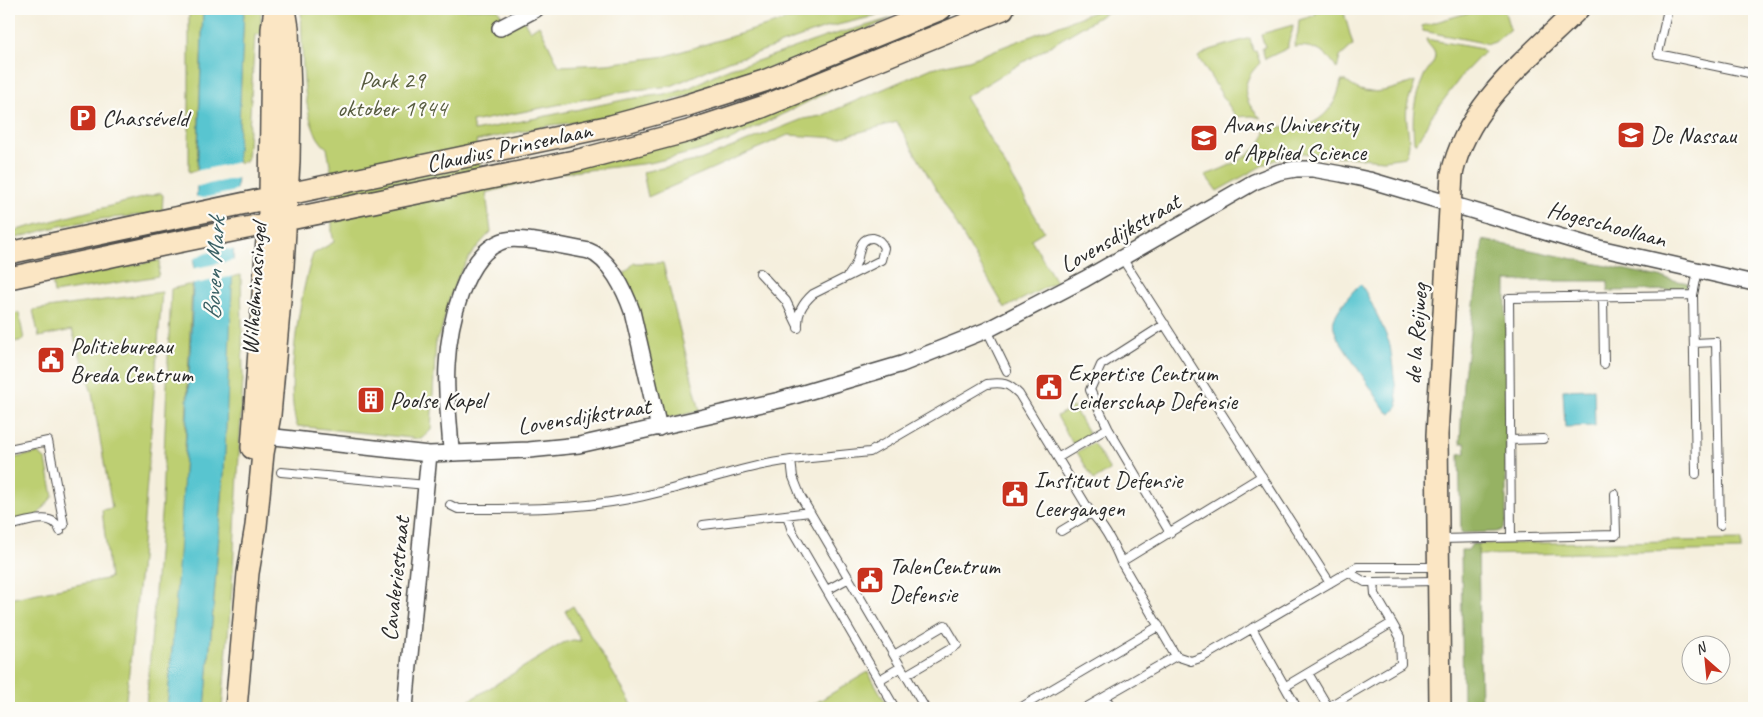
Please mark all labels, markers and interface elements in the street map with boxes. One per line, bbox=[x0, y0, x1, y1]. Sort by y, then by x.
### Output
park label: Park 29 oktober 1944 bbox=[337, 65, 449, 123]
parking icon: Chasséveld bbox=[68, 103, 98, 133]
place label: Chasséveld bbox=[102, 103, 192, 133]
place label: Avans University of Applied Science bbox=[1223, 109, 1368, 167]
street label: Claudius Prinsenlaan bbox=[423, 115, 596, 179]
school or university icon: De Nassau bbox=[1616, 120, 1646, 150]
place label: De Nassau bbox=[1650, 120, 1738, 150]
school or university icon: Avans University of Applied Science bbox=[1189, 123, 1219, 153]
street label: Lovensdijkstraat bbox=[1054, 185, 1187, 279]
street label: Hogeschoollaan bbox=[1544, 194, 1671, 255]
water label: Boven Mark bbox=[195, 212, 233, 321]
street label: Wilhelminasingel bbox=[234, 218, 274, 356]
street label: de la Reijweg bbox=[1398, 280, 1435, 385]
place label: Politiebureau Breda Centrum bbox=[70, 331, 193, 389]
public building icon: Politiebureau Breda Centrum bbox=[36, 345, 66, 375]
place label: Expertise Centrum Leiderschap Defensie bbox=[1068, 358, 1239, 416]
public building icon: Expertise Centrum Leiderschap Defensie bbox=[1034, 372, 1064, 402]
building icon: Poolse Kapel bbox=[356, 385, 386, 415]
place label: Poolse Kapel bbox=[390, 385, 490, 415]
street label: Lovensdijkstraat bbox=[516, 390, 655, 441]
place label: Instituut Defensie Leergangen bbox=[1034, 465, 1184, 523]
public building icon: Instituut Defensie Leergangen bbox=[1000, 479, 1030, 509]
street label: Cavaleriestraat bbox=[374, 513, 417, 643]
place label: TalenCentrum Defensie bbox=[889, 551, 1001, 609]
public building icon: TalenCentrum Defensie bbox=[855, 565, 885, 595]
north arrow bbox=[1680, 634, 1730, 684]
text: N bbox=[1693, 638, 1710, 658]

